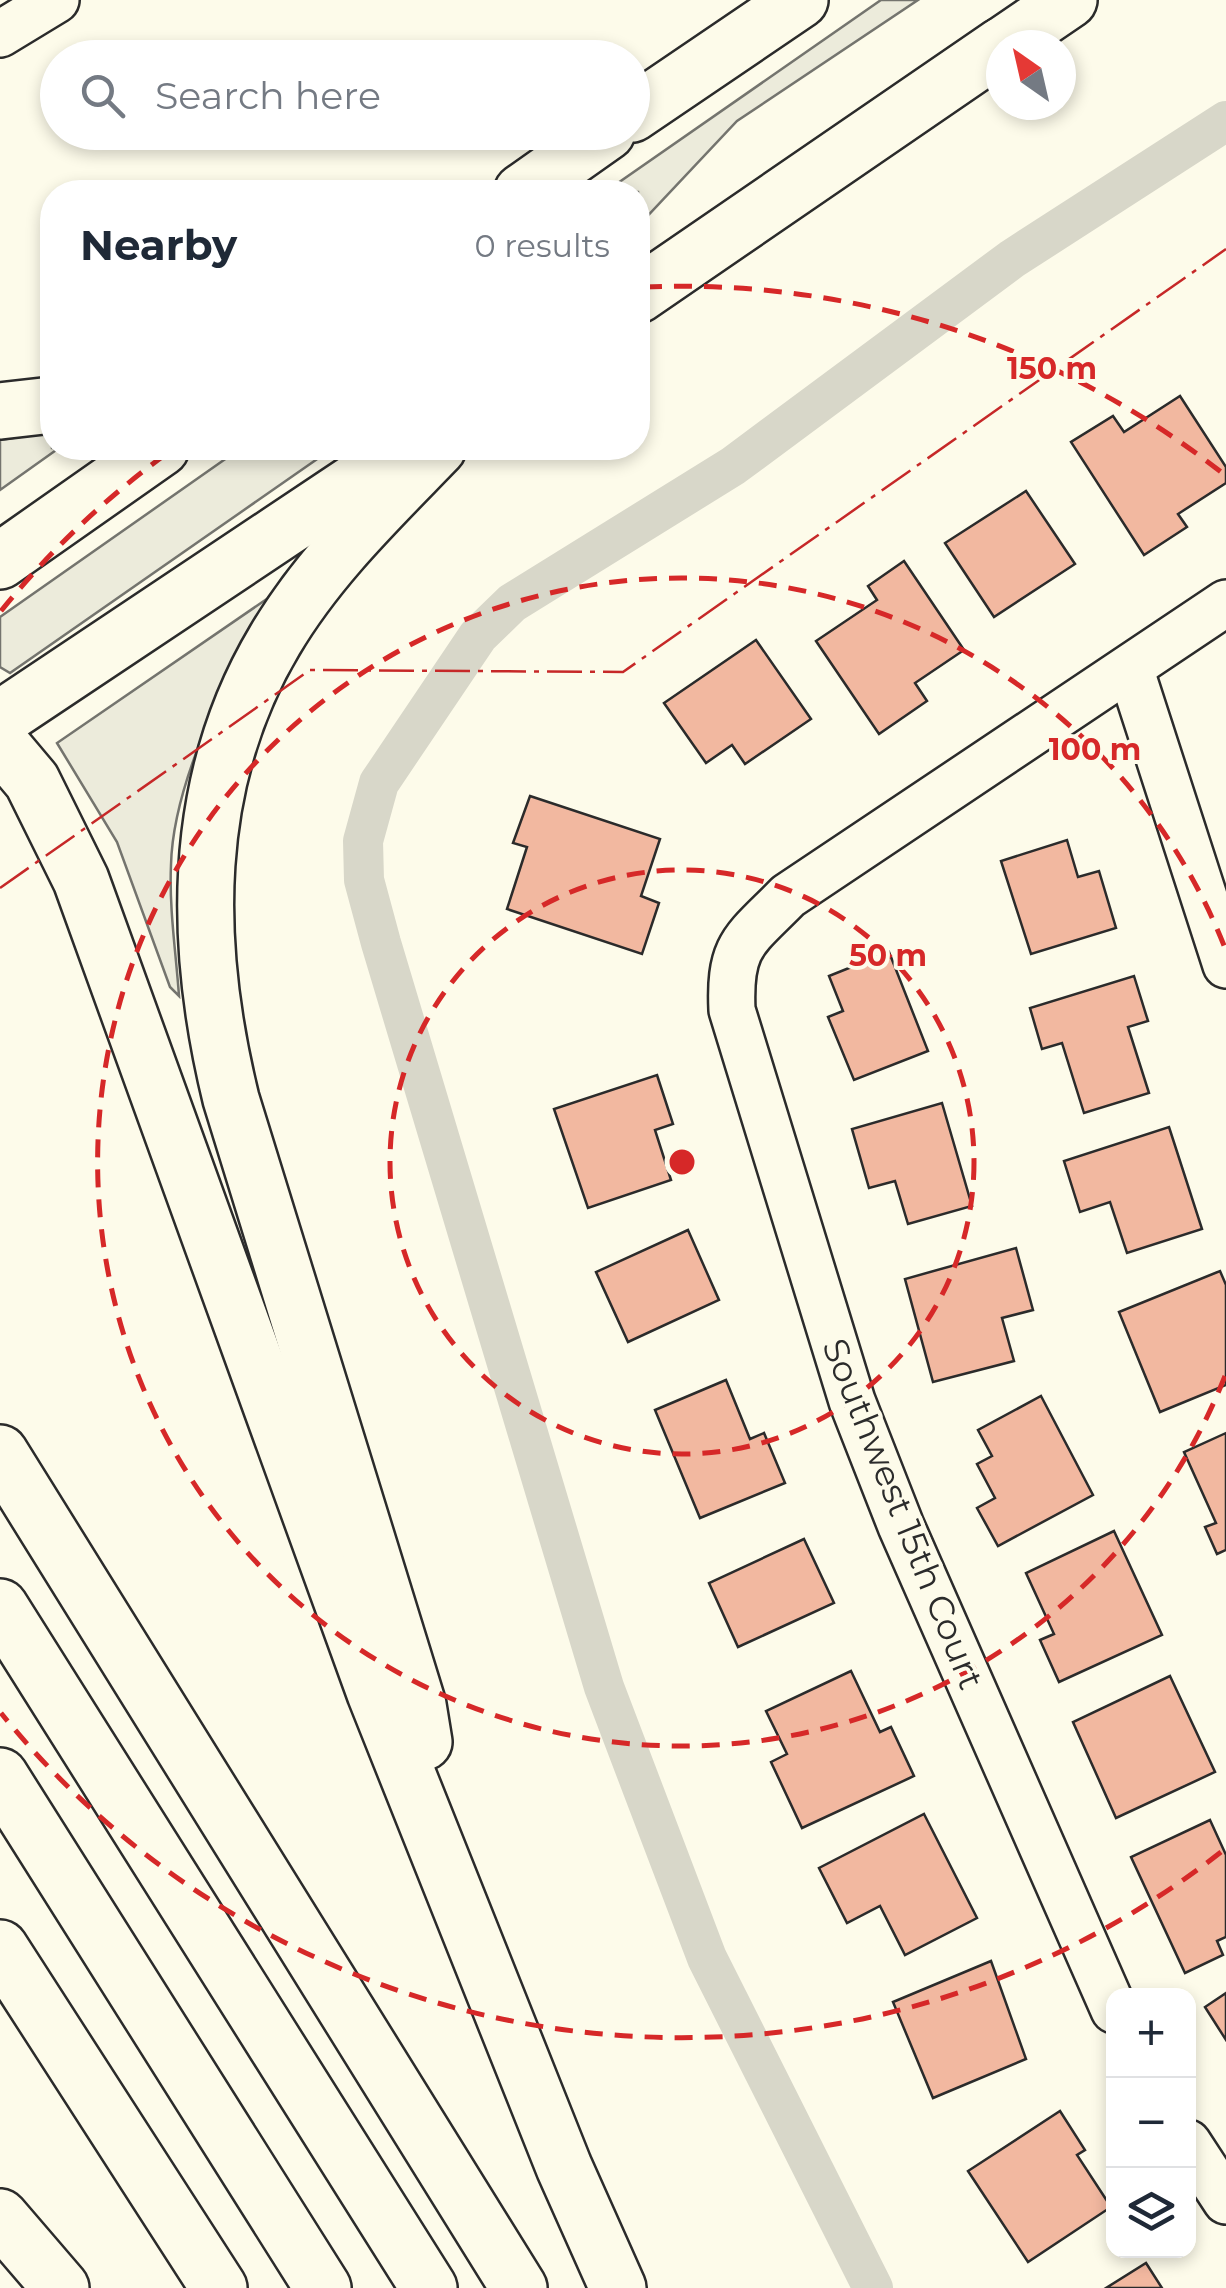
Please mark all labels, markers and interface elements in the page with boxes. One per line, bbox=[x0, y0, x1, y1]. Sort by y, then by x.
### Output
north arrow bbox=[986, 30, 1076, 120]
search box bbox=[40, 40, 650, 150]
icon: search bbox=[75, 68, 130, 123]
text: Search here bbox=[155, 72, 381, 119]
text: Nearby bbox=[80, 219, 237, 271]
text: 0 results bbox=[475, 226, 610, 265]
text: 150 m bbox=[1007, 350, 1097, 387]
text: 100 m bbox=[1049, 731, 1141, 768]
text: 50 m bbox=[849, 937, 927, 974]
centre of rings bbox=[664, 1144, 700, 1180]
street label: Southwest 15th Court bbox=[813, 1332, 993, 1695]
map controls bbox=[1106, 1988, 1196, 2258]
button: + bbox=[1106, 1988, 1196, 2078]
button: − bbox=[1106, 2078, 1196, 2168]
button: layers bbox=[1106, 2168, 1196, 2258]

